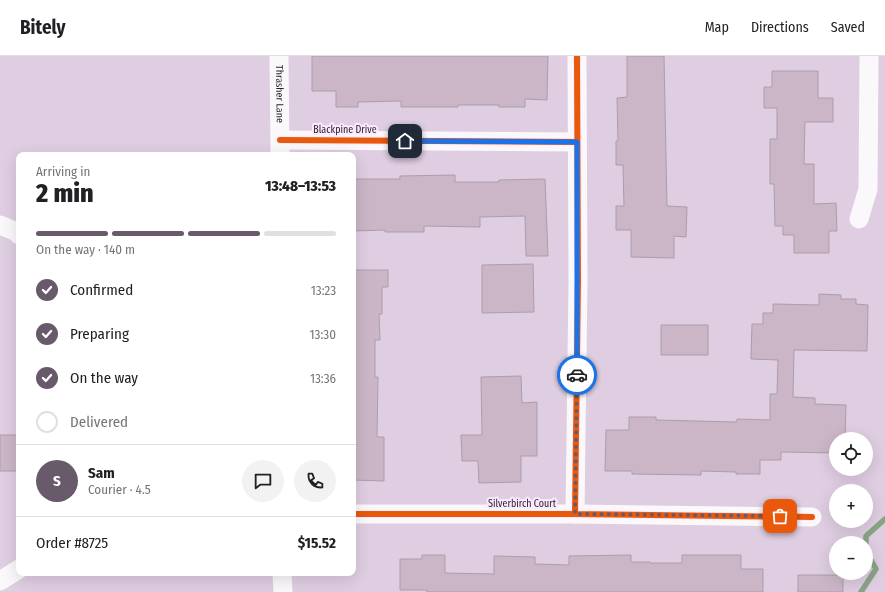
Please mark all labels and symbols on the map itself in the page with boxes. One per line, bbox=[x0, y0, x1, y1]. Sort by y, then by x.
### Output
street label: Thrasher Lane bbox=[273, 65, 286, 123]
street label: Blackpine Drive bbox=[313, 124, 377, 136]
pin bbox=[388, 124, 422, 158]
courier bbox=[557, 355, 597, 395]
street label: Silverbirch Court bbox=[488, 498, 557, 510]
pin bbox=[763, 499, 797, 533]

